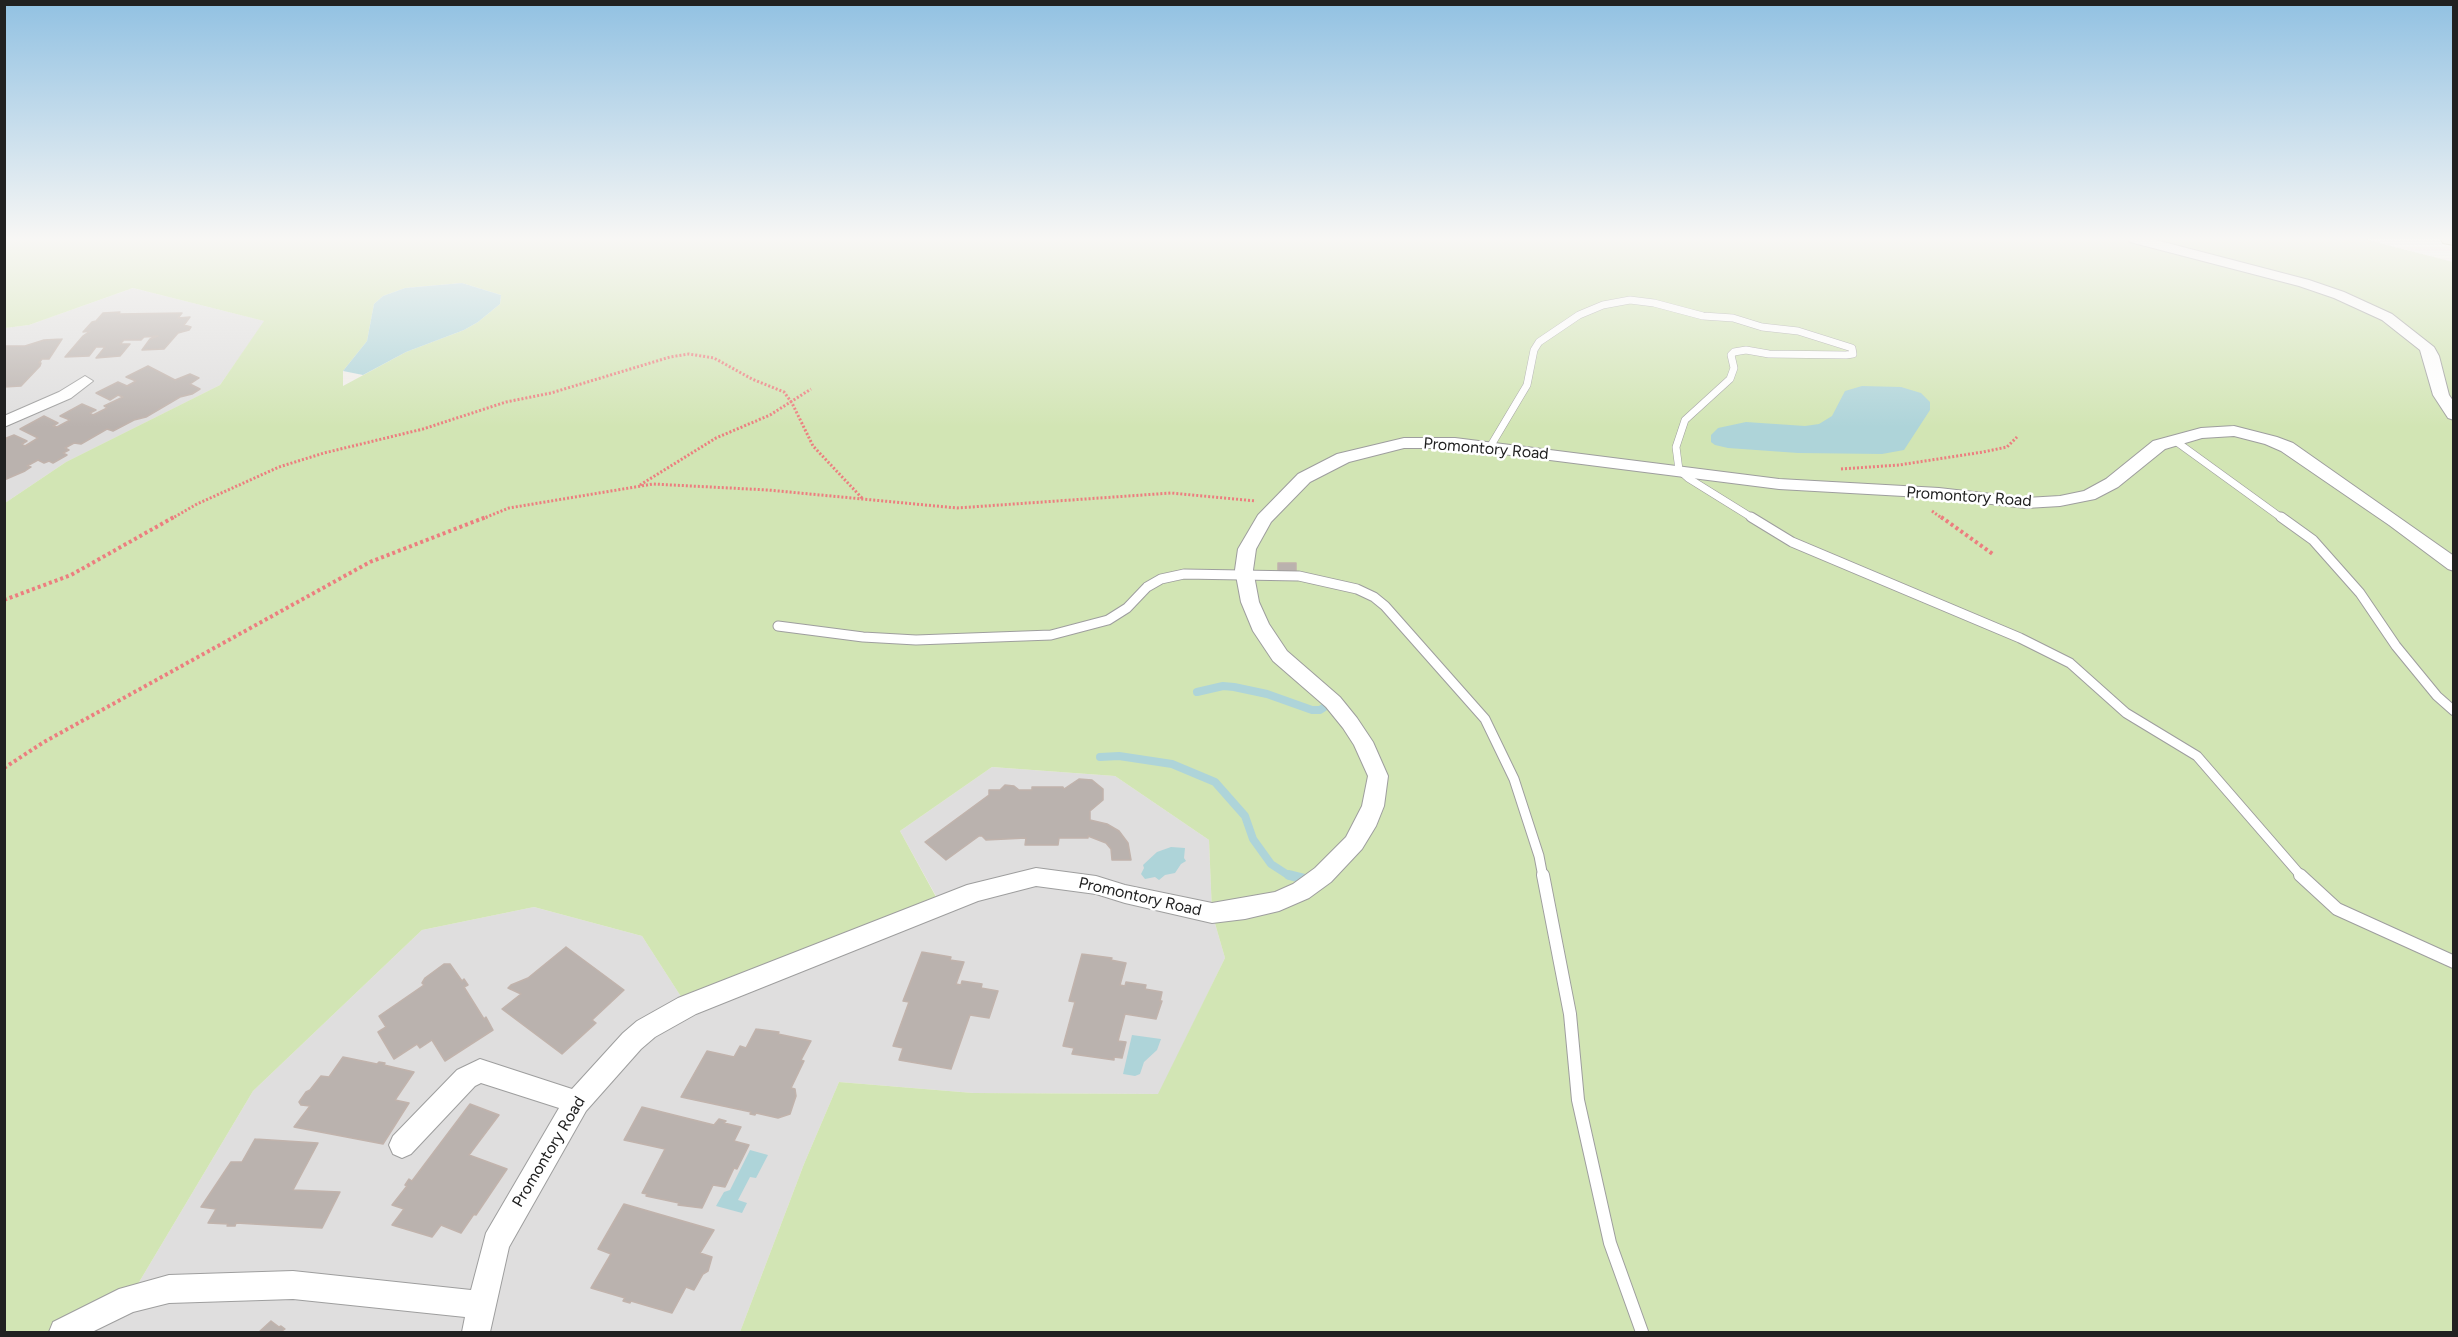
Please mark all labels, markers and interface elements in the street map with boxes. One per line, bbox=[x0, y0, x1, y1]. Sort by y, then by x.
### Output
street label: Promontory Road bbox=[1423, 434, 1549, 464]
street label: Promontory Road bbox=[1906, 483, 2032, 511]
street label: Promontory Road bbox=[1077, 874, 1203, 920]
street label: Promontory Road bbox=[508, 1093, 590, 1211]

